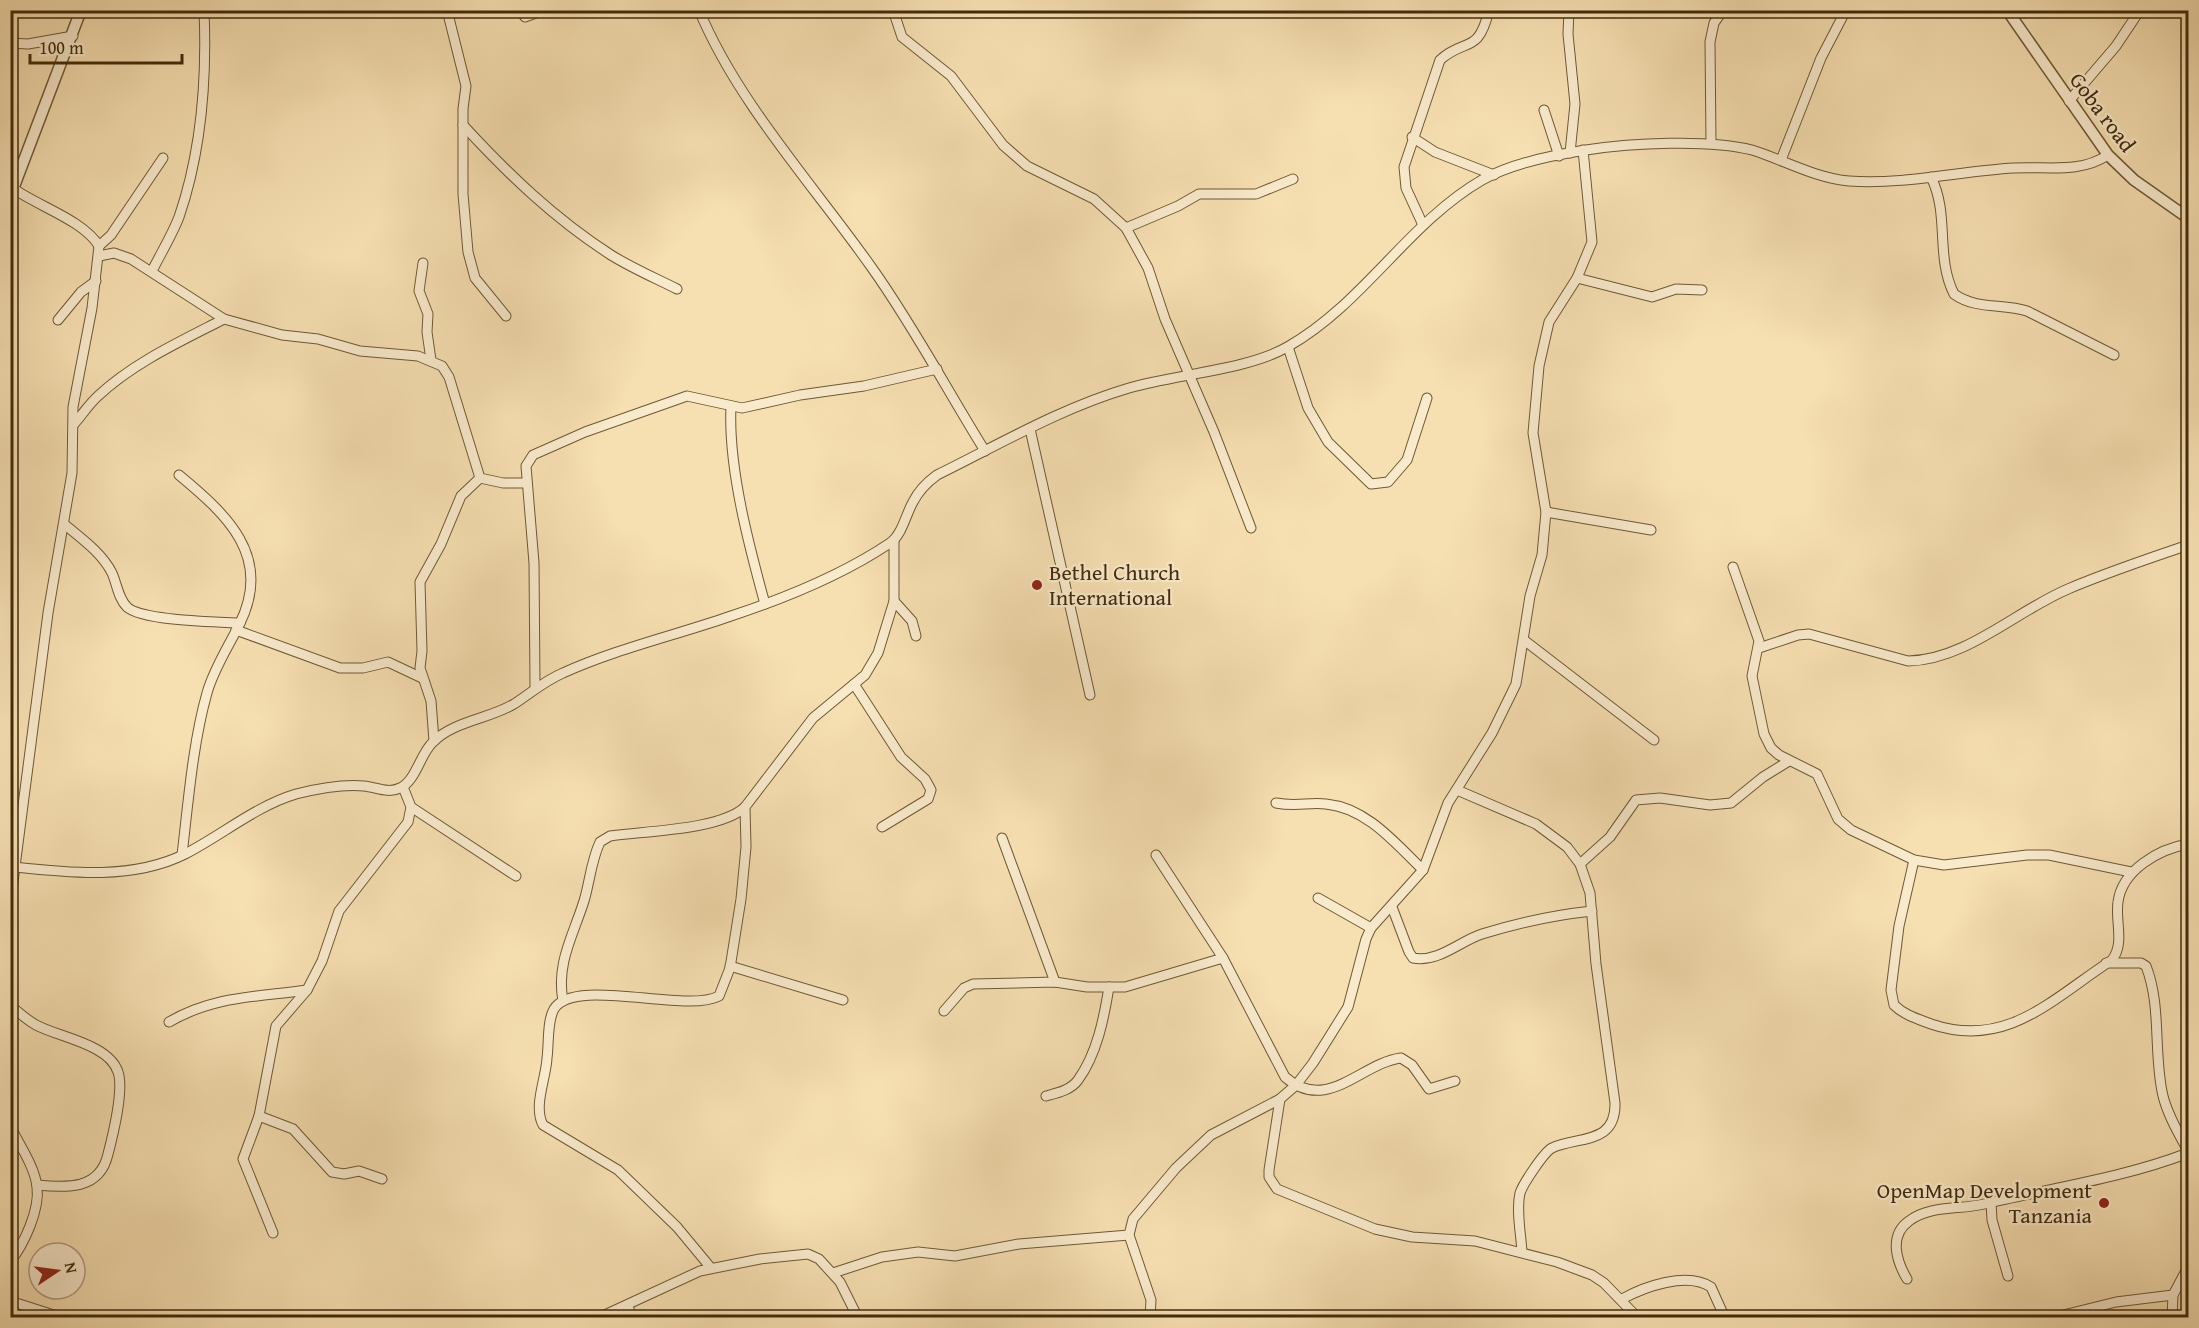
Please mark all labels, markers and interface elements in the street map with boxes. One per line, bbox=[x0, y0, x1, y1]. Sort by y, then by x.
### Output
scale bar bbox=[30, 27, 182, 65]
text: 100 m bbox=[39, 34, 84, 61]
street label: Goba road bbox=[2062, 65, 2144, 159]
place label: Bethel Church International bbox=[1049, 556, 1181, 613]
marker: Bethel Church International bbox=[1030, 578, 1044, 592]
place label: OpenMap Development Tanzania bbox=[1877, 1174, 2093, 1231]
marker: OpenMap Development Tanzania bbox=[2097, 1196, 2111, 1210]
north arrow bbox=[27, 1241, 87, 1301]
text: N bbox=[59, 1260, 85, 1276]

